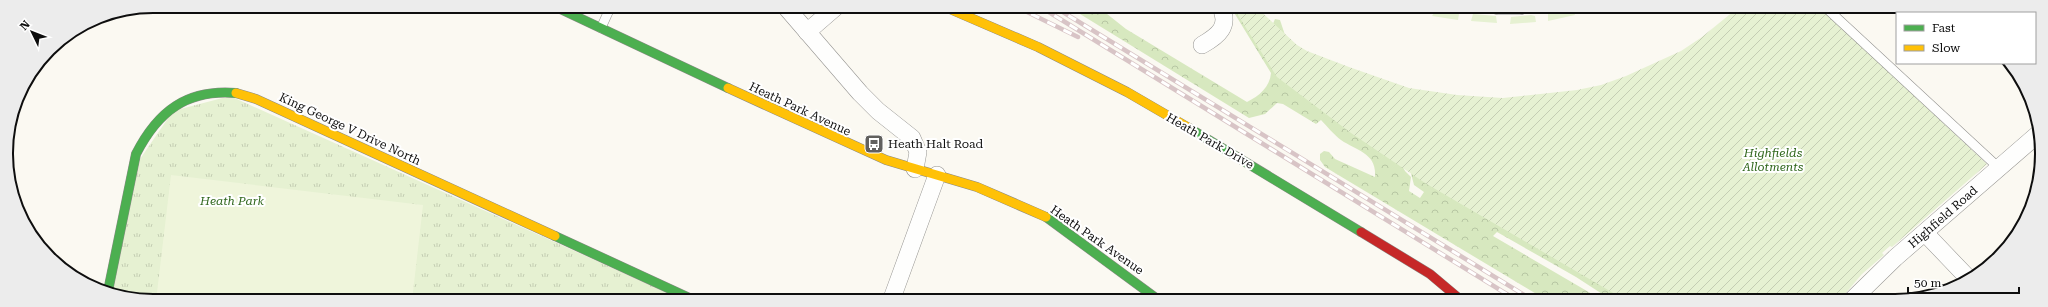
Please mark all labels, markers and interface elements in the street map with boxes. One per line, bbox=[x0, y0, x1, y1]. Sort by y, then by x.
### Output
north arrow bbox=[12, 12, 52, 52]
legend bbox=[1896, 12, 2036, 64]
text: N bbox=[17, 18, 33, 33]
text: Fast bbox=[1932, 21, 1956, 35]
text: Slow bbox=[1932, 41, 1960, 55]
street label: Heath Park Avenue bbox=[747, 79, 853, 139]
street label: King George V Drive North bbox=[277, 90, 423, 168]
street label: Heath Park Drive bbox=[1164, 110, 1257, 172]
bus stop icon: Heath Halt Road bbox=[863, 133, 885, 155]
place label: Heath Halt Road bbox=[888, 137, 983, 151]
park label: Highfields Allotments bbox=[1742, 146, 1804, 174]
street label: Highfield Road bbox=[1906, 183, 1981, 251]
park label: Heath Park bbox=[199, 194, 264, 208]
street label: Heath Park Avenue bbox=[1048, 203, 1147, 278]
scale bar bbox=[1908, 269, 2019, 295]
text: 50 m bbox=[1914, 276, 1941, 290]

